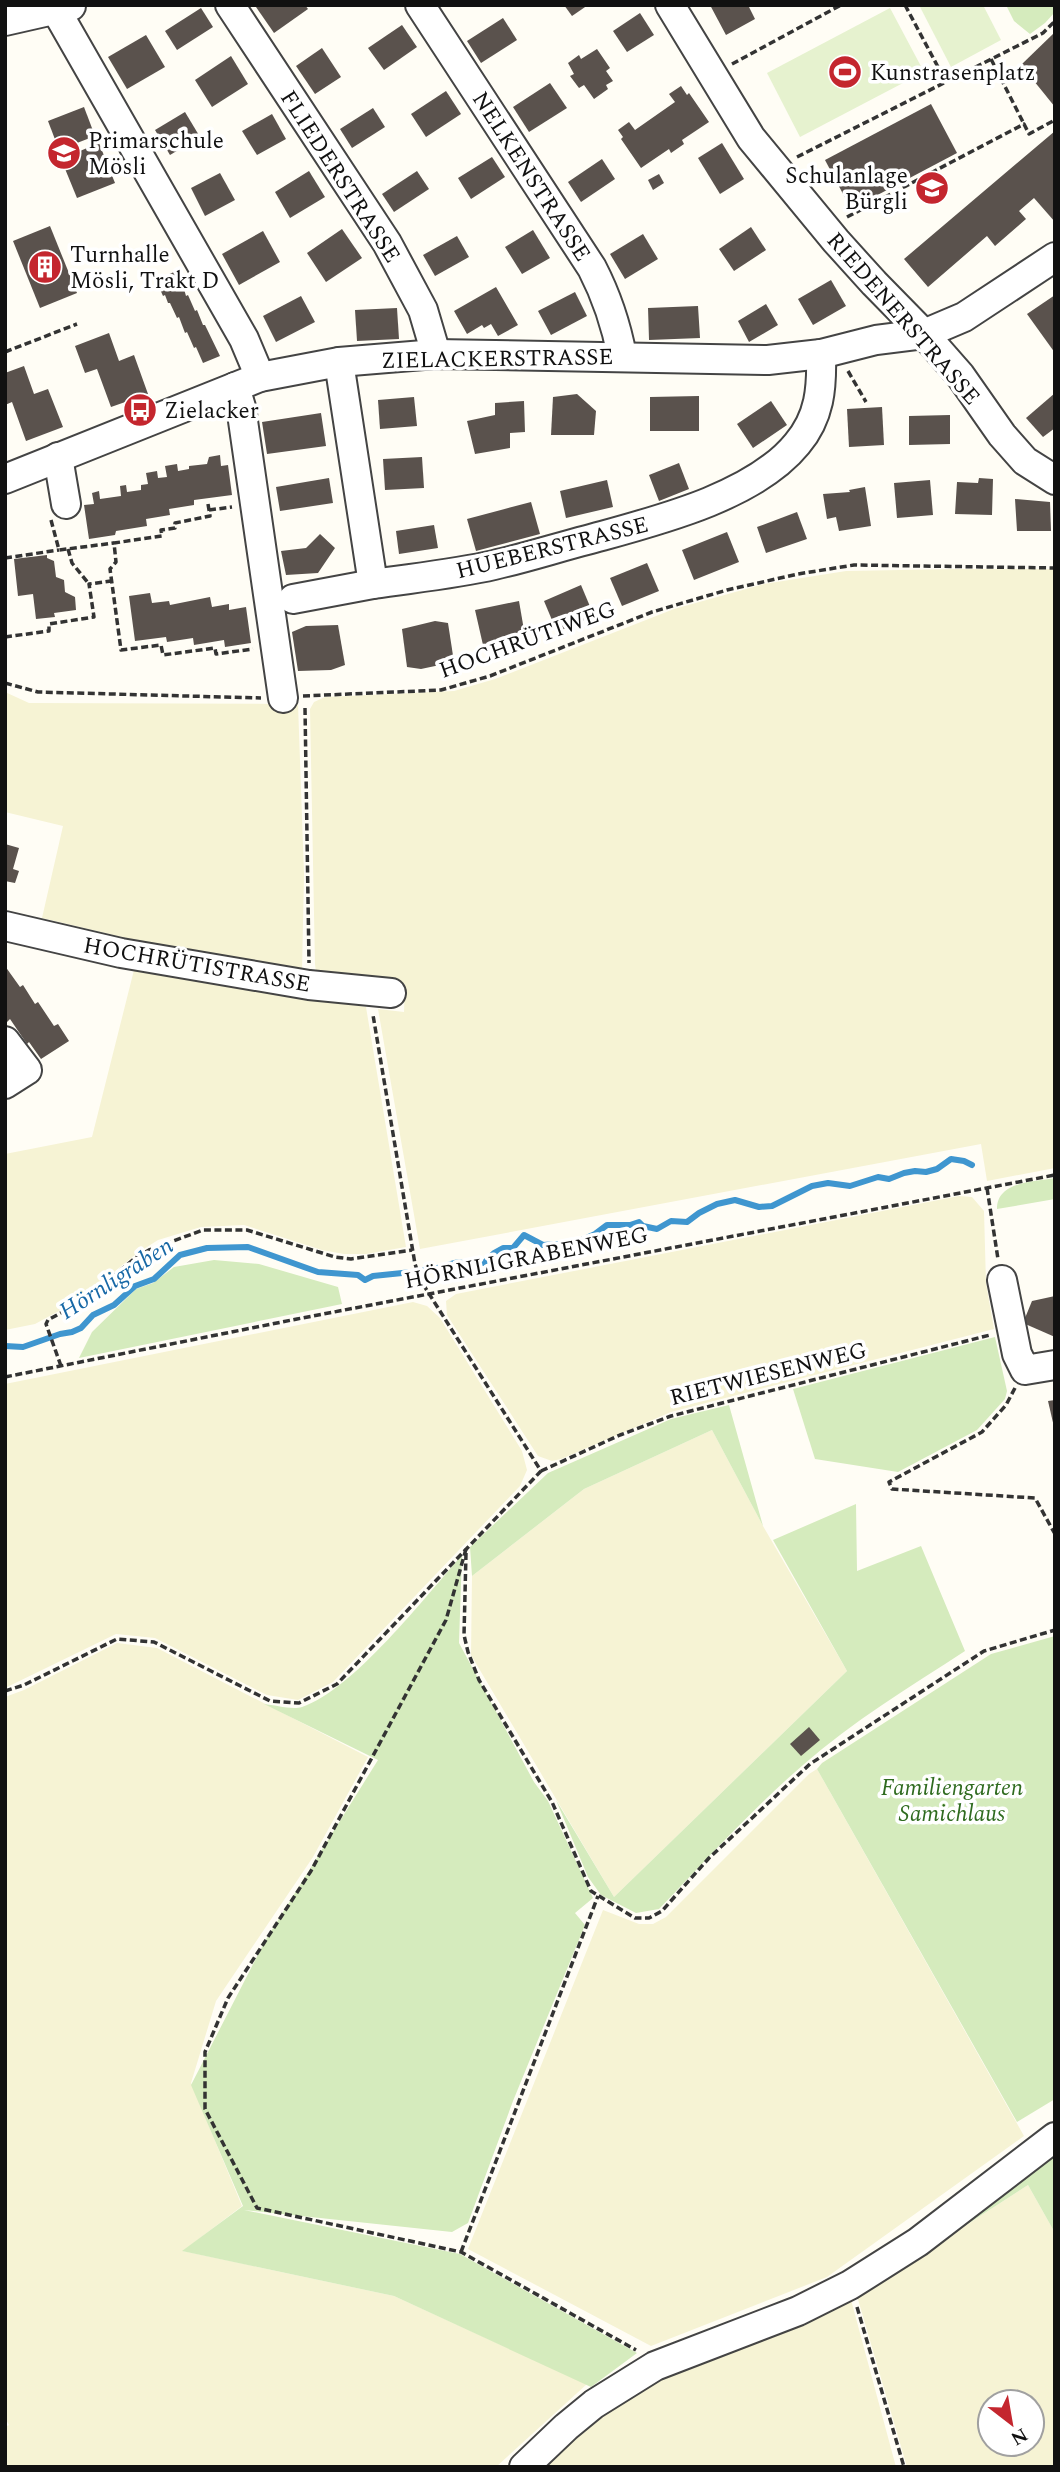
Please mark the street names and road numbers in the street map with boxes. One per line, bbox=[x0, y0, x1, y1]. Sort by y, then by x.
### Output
street label: FLIEDERSTRASSE bbox=[271, 83, 409, 270]
street label: NELKENSTRASSE bbox=[462, 85, 599, 269]
street label: RIEDENERSTRASSE bbox=[818, 225, 988, 413]
street label: ZIELACKERSTRASSE bbox=[380, 340, 614, 379]
street label: HUEBERSTRASSE bbox=[452, 508, 652, 589]
street label: HOCHRÜTIWEG bbox=[434, 592, 621, 689]
street label: HOCHRÜTISTRASSE bbox=[80, 928, 313, 1003]
street label: HÖRNLIGRABENWEG bbox=[402, 1218, 651, 1299]
street label: RIETWIESENWEG bbox=[666, 1333, 870, 1416]

